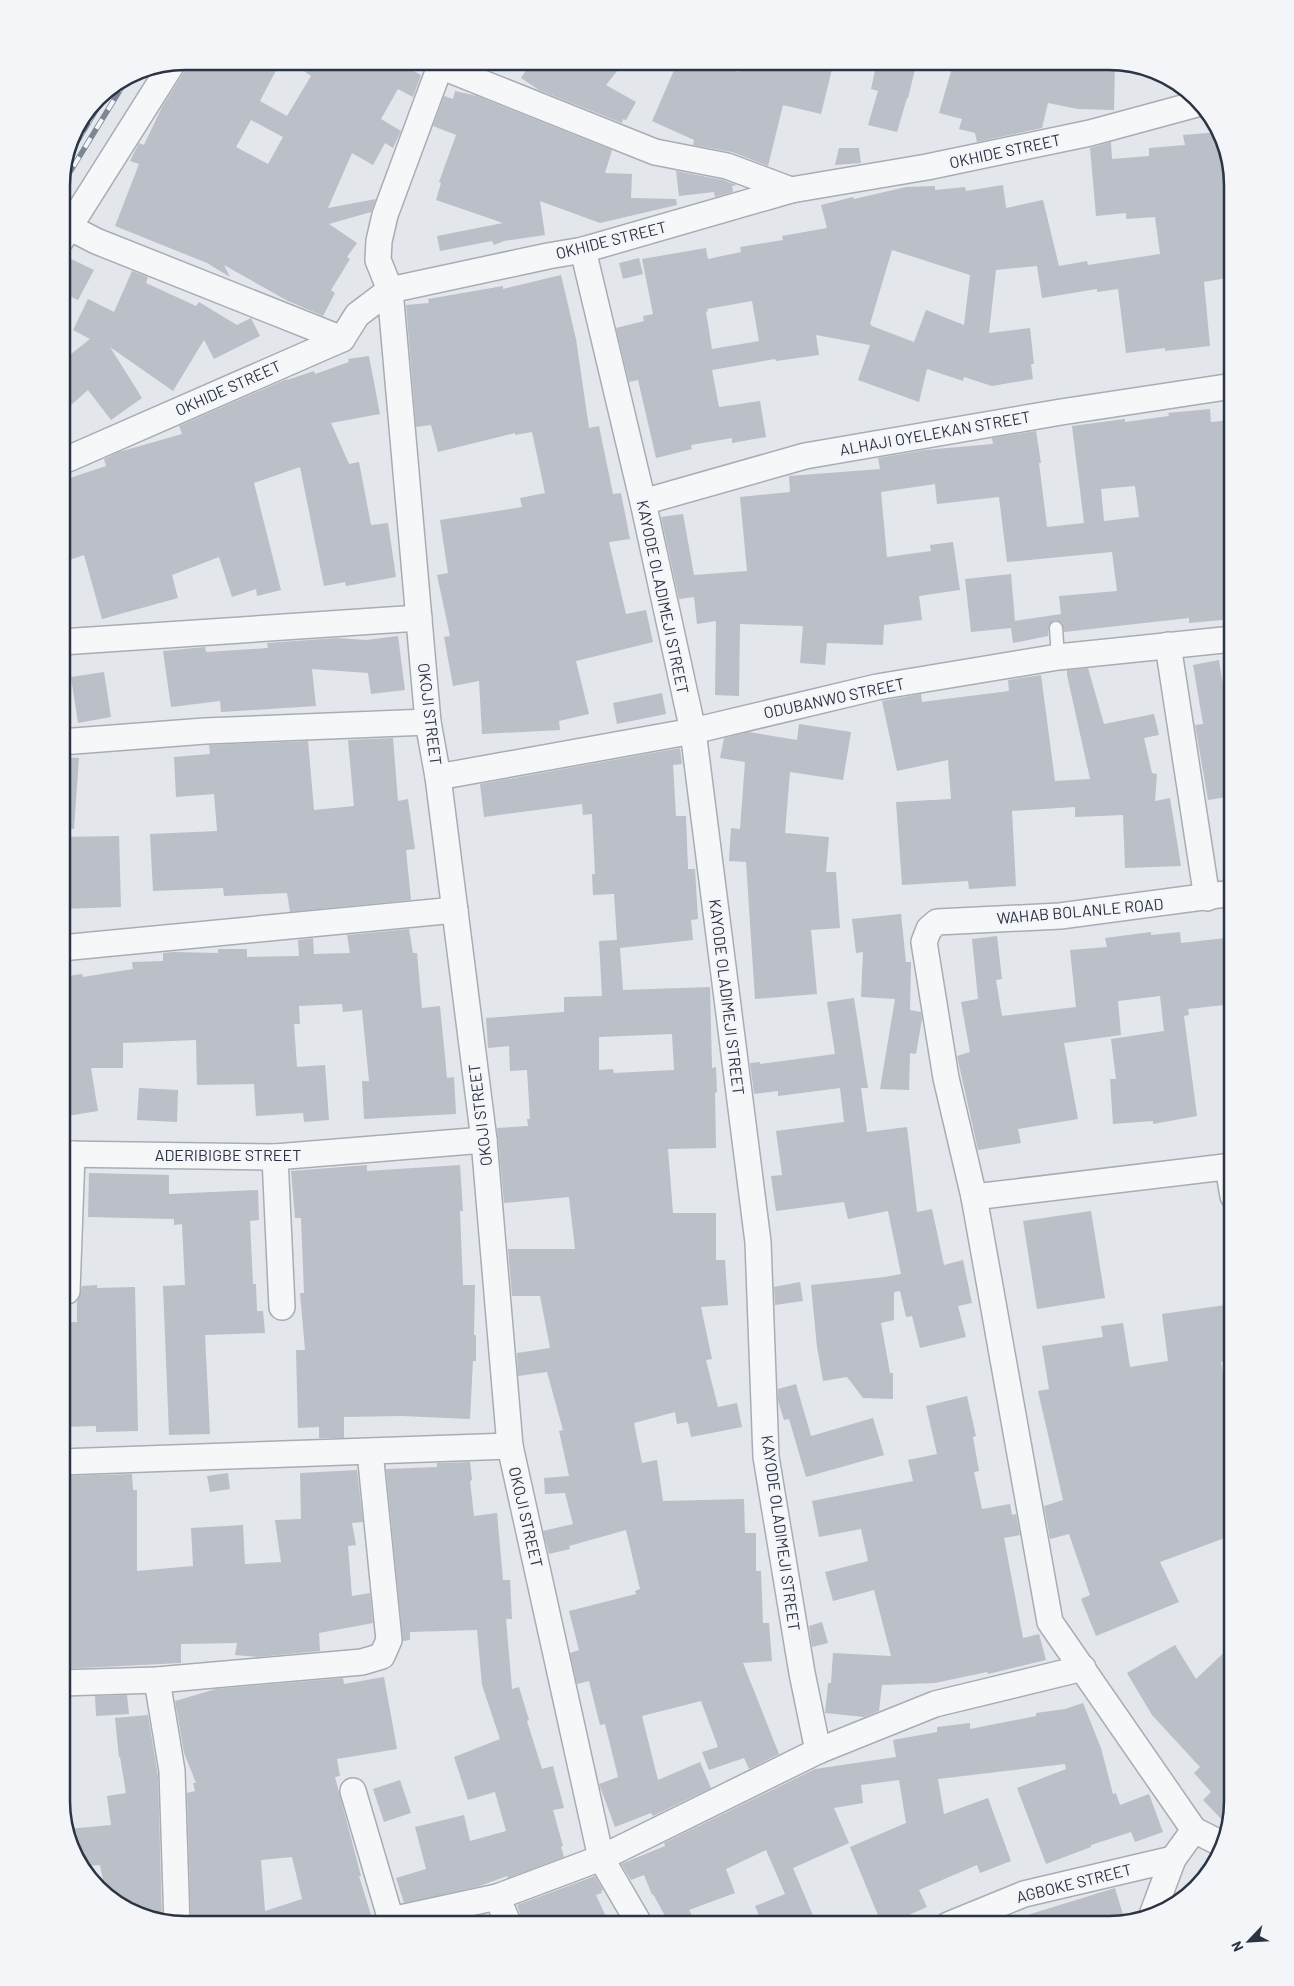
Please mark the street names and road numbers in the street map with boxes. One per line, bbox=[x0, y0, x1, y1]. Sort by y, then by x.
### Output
street label: OKHIDE STREET bbox=[947, 129, 1062, 172]
street label: OKHIDE STREET bbox=[554, 217, 668, 262]
street label: OKHIDE STREET bbox=[172, 356, 283, 419]
street label: ALHAJI OYELEKAN STREET bbox=[838, 406, 1032, 459]
street label: KAYODE OLADIMEJI STREET bbox=[634, 498, 693, 696]
street label: OKOJI STREET bbox=[415, 662, 446, 766]
street label: ODUBANWO STREET bbox=[762, 673, 906, 722]
street label: WAHAB BOLANLE ROAD bbox=[996, 894, 1164, 927]
street label: KAYODE OLADIMEJI STREET bbox=[706, 898, 749, 1096]
street label: OKOJI STREET bbox=[464, 1063, 495, 1167]
street label: ADERIBIGBE STREET bbox=[155, 1145, 301, 1164]
street label: KAYODE OLADIMEJI STREET bbox=[758, 1434, 805, 1632]
street label: OKOJI STREET bbox=[506, 1465, 547, 1569]
street label: AGBOKE STREET bbox=[1014, 1859, 1134, 1906]

